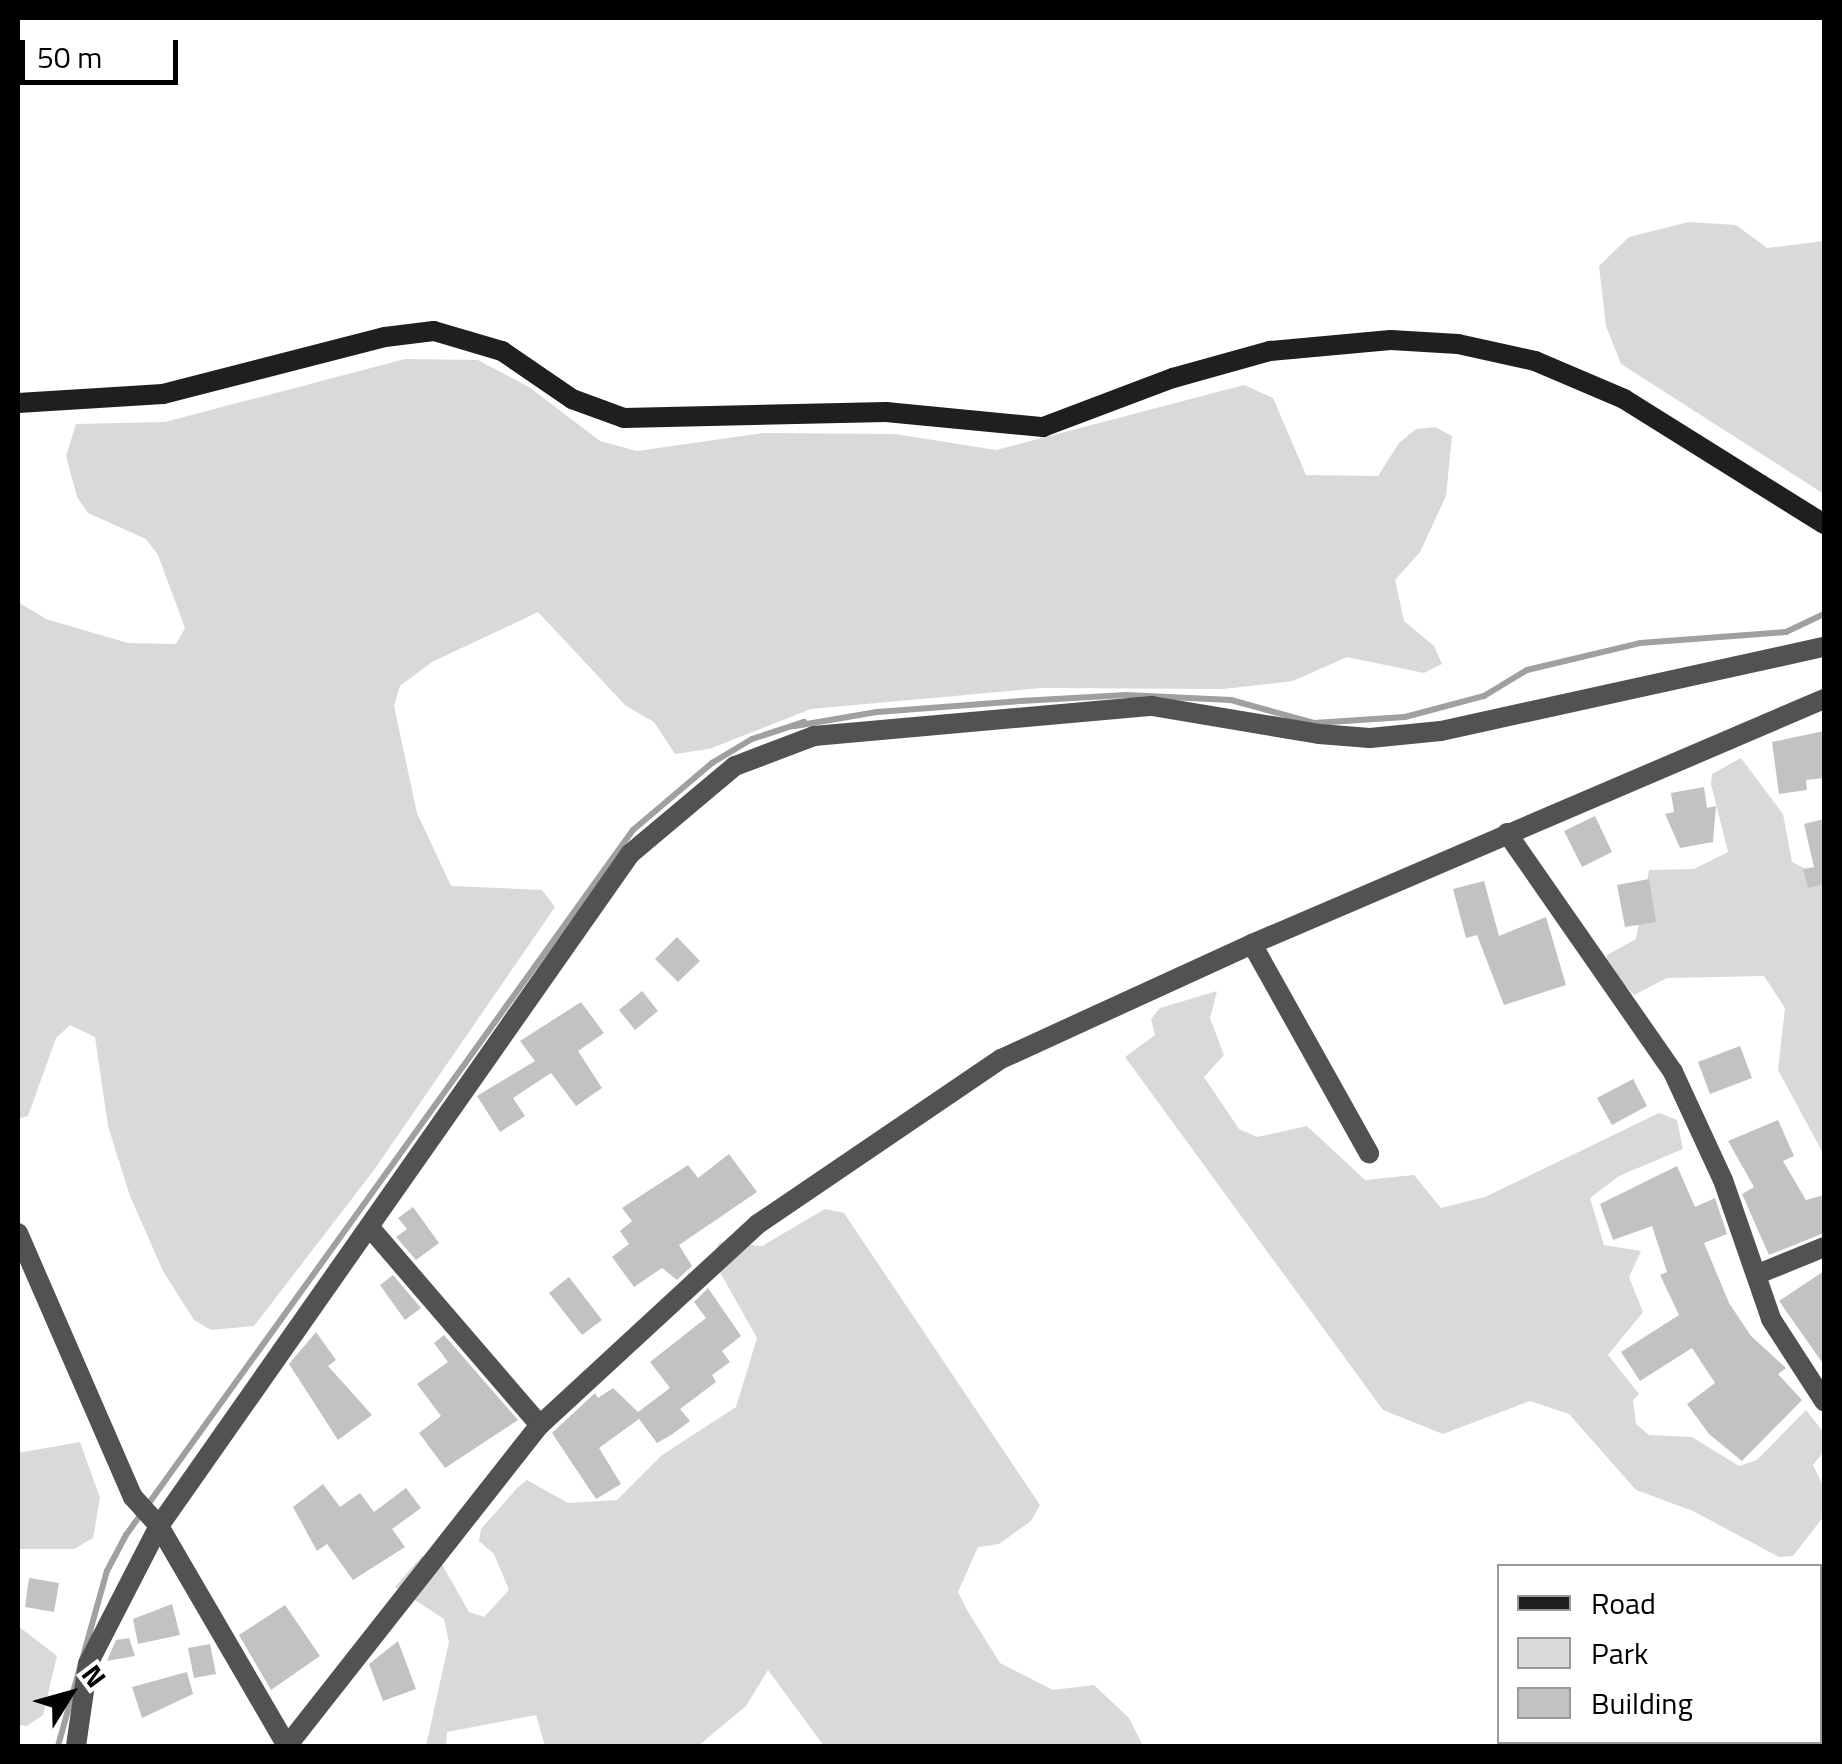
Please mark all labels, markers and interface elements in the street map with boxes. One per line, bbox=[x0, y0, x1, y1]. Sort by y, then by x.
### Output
scale bar bbox=[25, 20, 182, 82]
text: 50 m bbox=[37, 34, 102, 80]
legend bbox=[1497, 1564, 1822, 1744]
text: Road bbox=[1591, 1580, 1656, 1626]
text: Park bbox=[1591, 1630, 1648, 1676]
north arrow bbox=[20, 1644, 120, 1744]
text: N bbox=[71, 1655, 117, 1696]
text: Building bbox=[1591, 1680, 1693, 1726]

